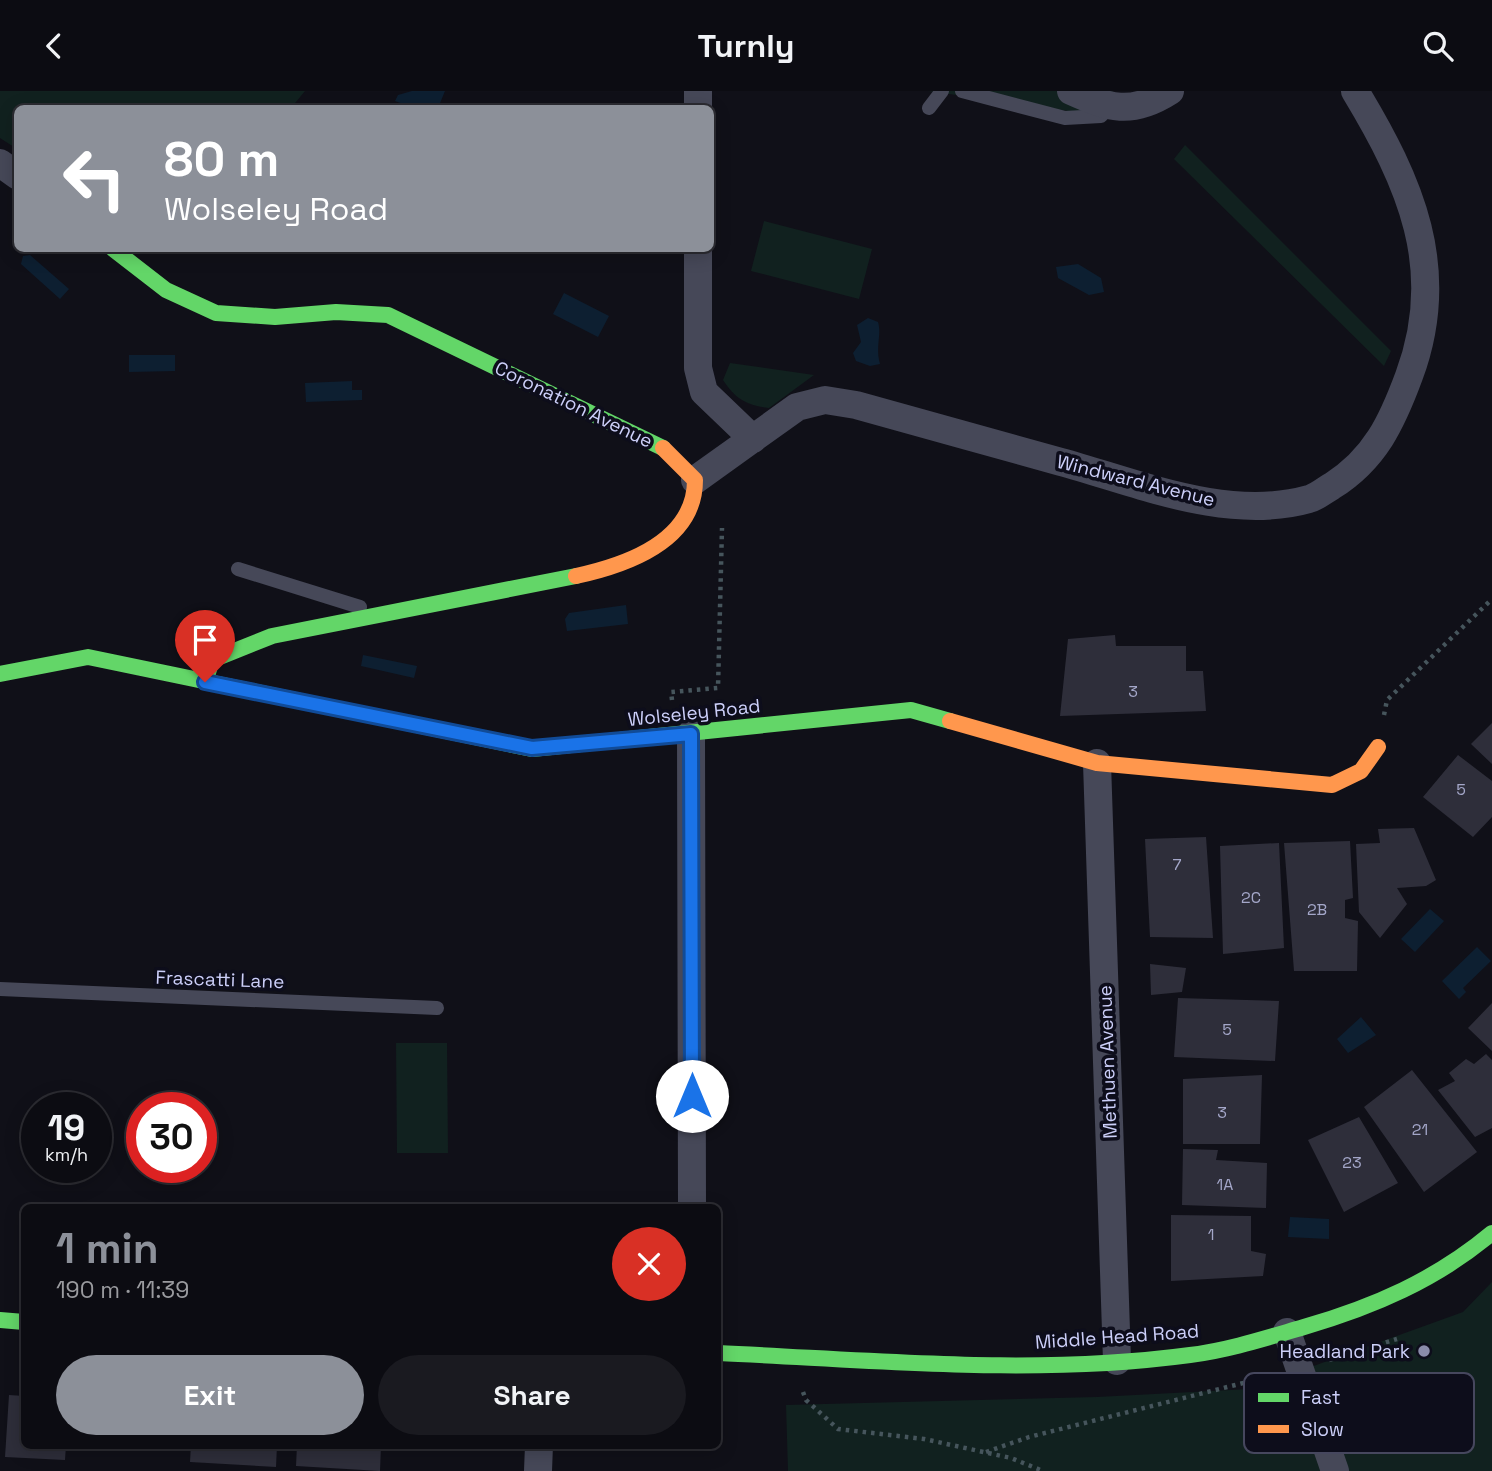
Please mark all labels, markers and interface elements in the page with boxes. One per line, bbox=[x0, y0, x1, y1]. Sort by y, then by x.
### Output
text: Turnly bbox=[698, 26, 794, 66]
icon: back bbox=[35, 27, 73, 65]
icon: search bbox=[1419, 27, 1457, 65]
text: 80 m bbox=[164, 128, 279, 190]
icon: left bbox=[49, 133, 140, 224]
text: Wolseley Road bbox=[164, 189, 388, 229]
street label: Coronation Avenue bbox=[491, 355, 657, 454]
street label: Windward Avenue bbox=[1054, 449, 1217, 512]
pin bbox=[175, 610, 235, 682]
icon: arrive bbox=[186, 621, 224, 659]
house number: 3 bbox=[1128, 681, 1138, 702]
street label: Wolseley Road bbox=[627, 693, 762, 732]
house number: 5 bbox=[1456, 779, 1466, 800]
house number: 7 bbox=[1172, 854, 1182, 875]
house number: 2C bbox=[1241, 887, 1261, 908]
house number: 2B bbox=[1307, 899, 1327, 920]
street label: Frascatti Lane bbox=[155, 965, 285, 994]
street label: Methuen Avenue bbox=[1092, 985, 1123, 1139]
house number: 5 bbox=[1222, 1019, 1232, 1040]
position arrow bbox=[655, 1059, 729, 1133]
speed limit sign: 30 bbox=[126, 1092, 217, 1183]
house number: 3 bbox=[1217, 1102, 1227, 1123]
text: 19 bbox=[48, 1106, 85, 1150]
house number: 21 bbox=[1412, 1119, 1428, 1140]
text: km/h bbox=[45, 1143, 88, 1166]
house number: 23 bbox=[1342, 1152, 1362, 1173]
house number: 1A bbox=[1217, 1174, 1233, 1195]
text: 1 min bbox=[56, 1222, 159, 1275]
house number: 1 bbox=[1208, 1224, 1214, 1245]
button: close bbox=[612, 1227, 686, 1301]
text: 190 m · 11:39 bbox=[56, 1275, 189, 1305]
street label: Middle Head Road bbox=[1034, 1318, 1200, 1355]
place label: Headland Park bbox=[1280, 1339, 1410, 1364]
marker: Headland Park bbox=[1416, 1343, 1432, 1359]
button: Exit bbox=[56, 1355, 364, 1435]
button: Share bbox=[378, 1355, 686, 1435]
legend bbox=[1244, 1373, 1474, 1453]
text: Fast bbox=[1301, 1385, 1341, 1410]
text: Slow bbox=[1301, 1417, 1344, 1442]

